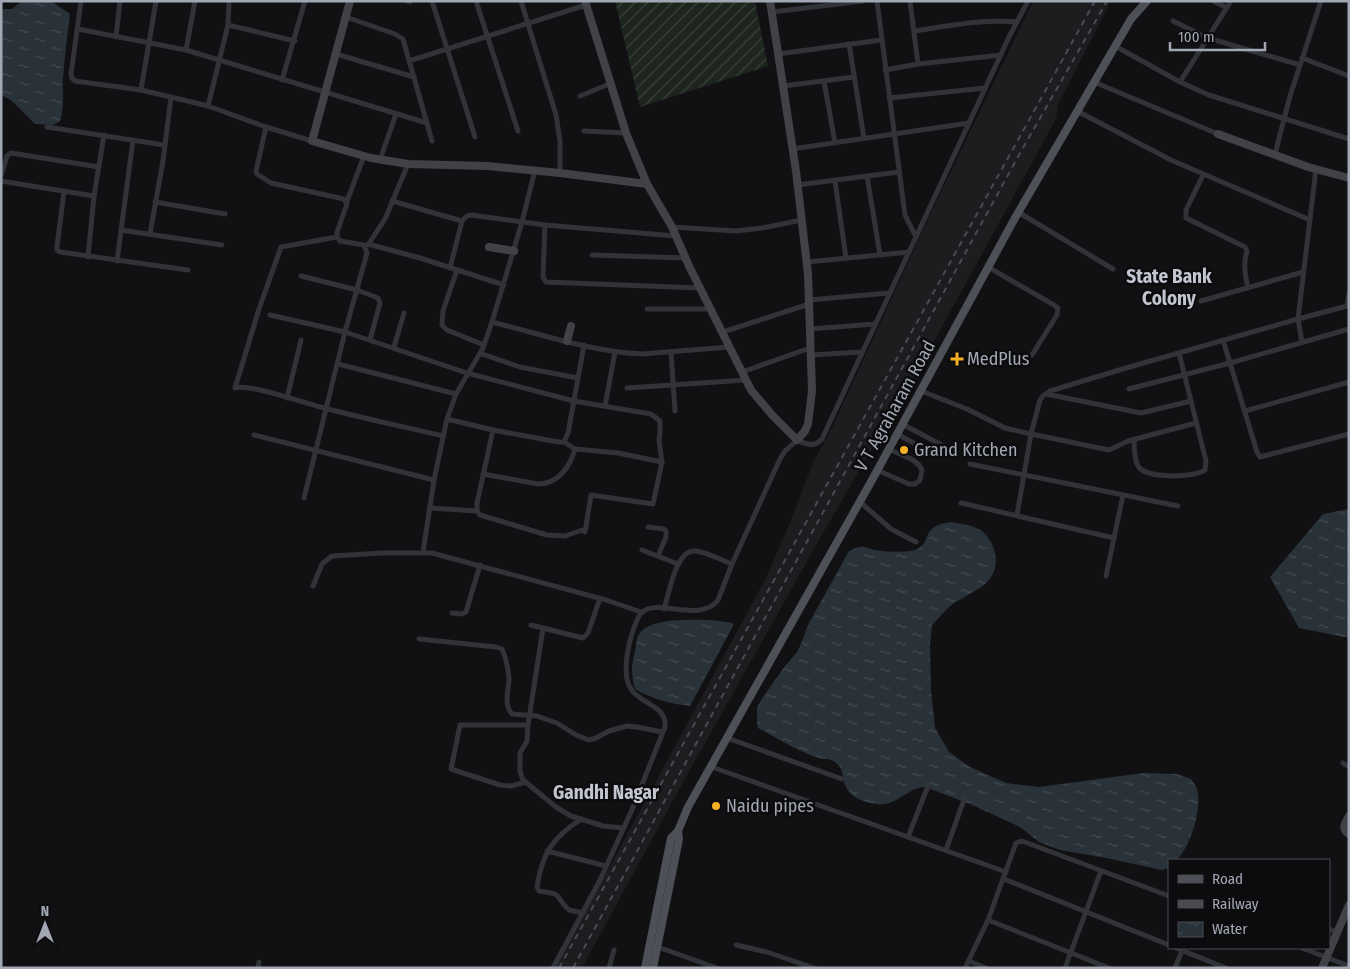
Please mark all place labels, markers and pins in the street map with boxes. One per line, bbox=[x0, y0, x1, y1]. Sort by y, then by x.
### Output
place label: MedPlus bbox=[967, 348, 1030, 370]
marker: MedPlus bbox=[951, 353, 963, 365]
place label: Grand Kitchen bbox=[914, 439, 1017, 461]
marker: Grand Kitchen bbox=[898, 444, 910, 456]
place label: Naidu pipes bbox=[726, 795, 814, 817]
marker: Naidu pipes bbox=[710, 800, 722, 812]

